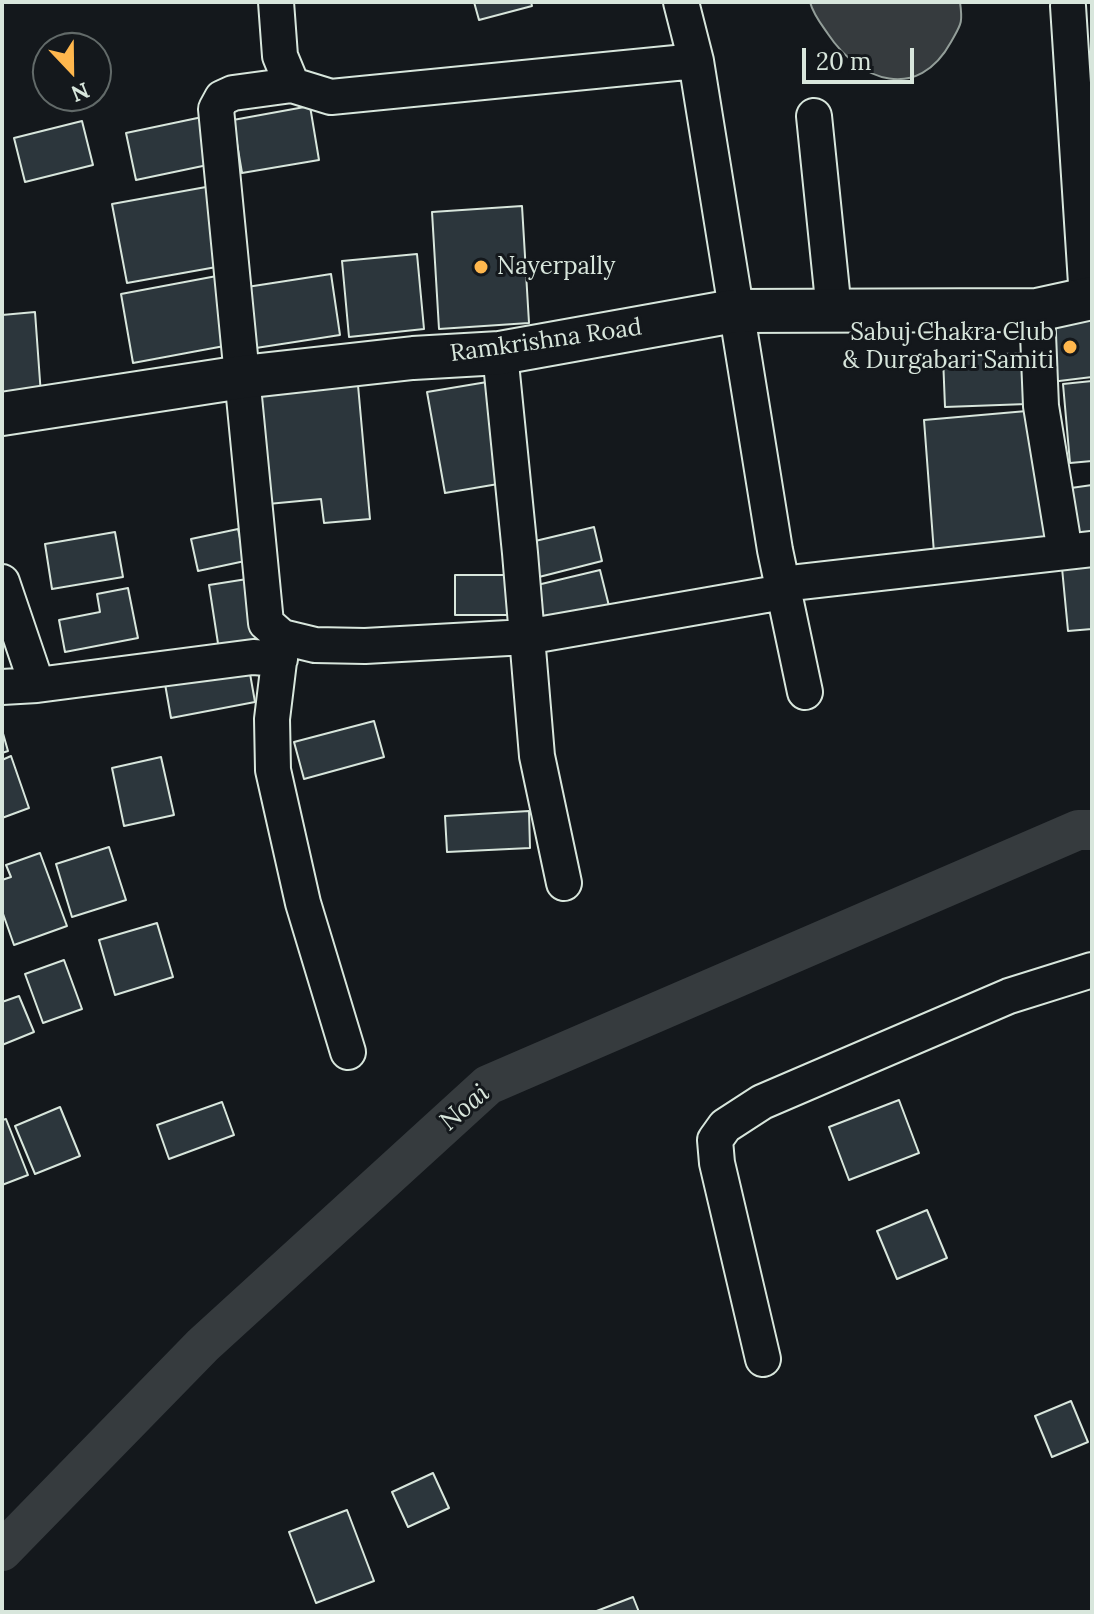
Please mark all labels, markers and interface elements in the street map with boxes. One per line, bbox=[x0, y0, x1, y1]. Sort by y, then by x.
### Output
north arrow bbox=[32, 32, 112, 112]
scale bar bbox=[806, 32, 918, 82]
text: 20 m bbox=[816, 46, 872, 77]
text: N bbox=[67, 76, 93, 109]
place label: Nayerpally bbox=[497, 253, 615, 281]
marker: Nayerpally bbox=[472, 258, 490, 276]
street label: Ramkrishna Road bbox=[448, 313, 644, 369]
place label: Sabuj Chakra Club & Durgabari Samiti bbox=[842, 319, 1054, 375]
marker: Sabuj Chakra Club & Durgabari Samiti bbox=[1061, 338, 1079, 356]
water label: Noai bbox=[434, 1078, 496, 1138]

